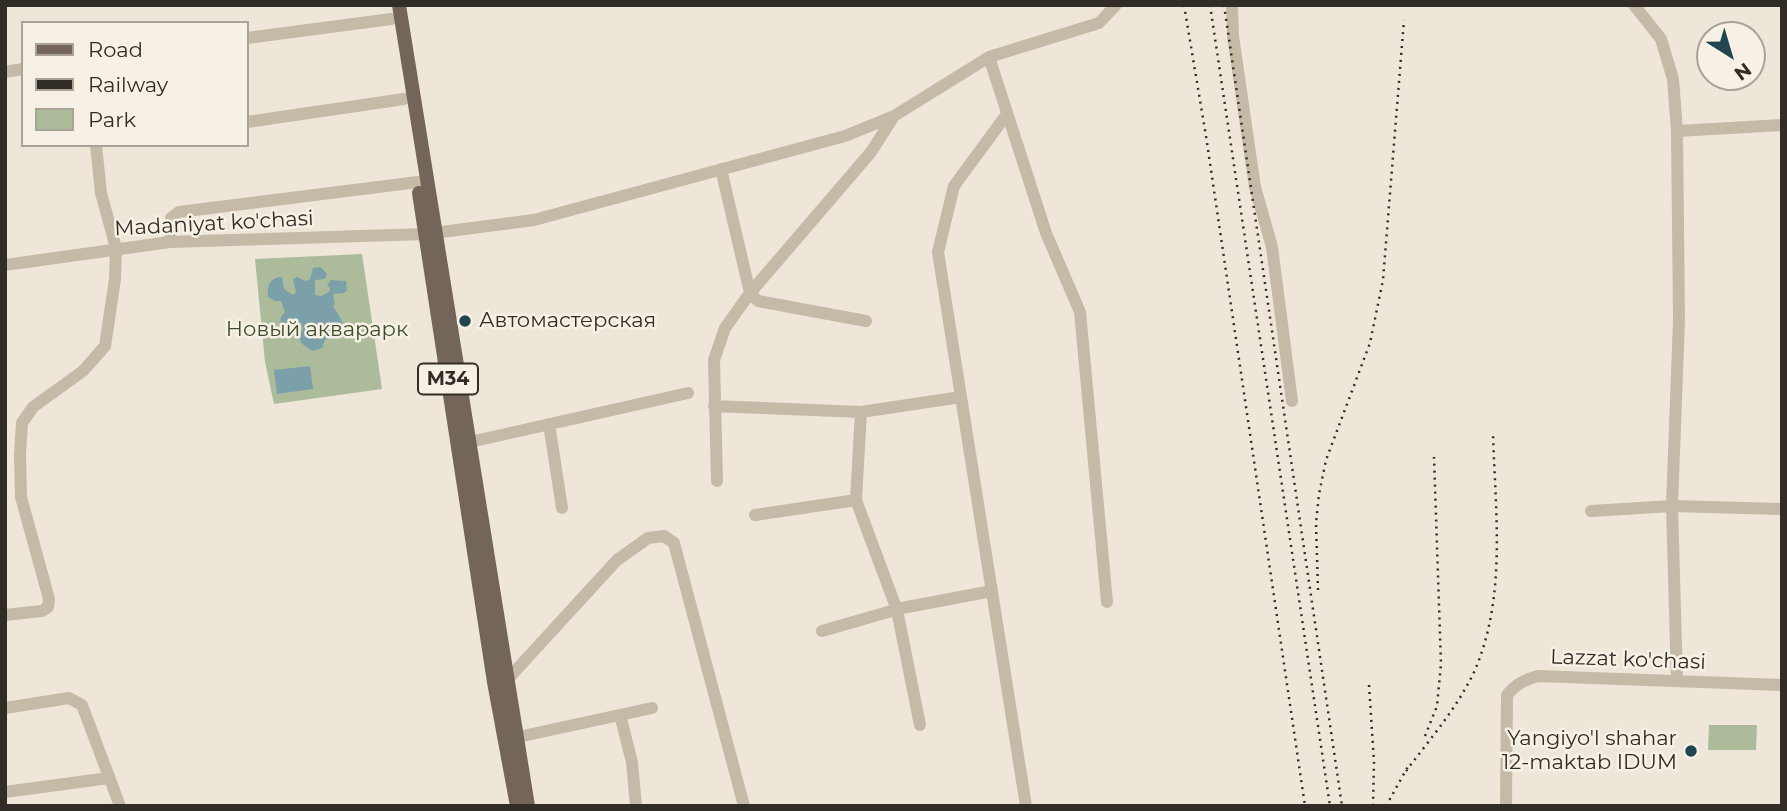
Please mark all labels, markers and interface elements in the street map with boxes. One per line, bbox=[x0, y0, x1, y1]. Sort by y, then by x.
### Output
legend bbox=[21, 21, 248, 147]
north arrow bbox=[1696, 21, 1766, 91]
text: Road bbox=[88, 37, 143, 62]
text: N bbox=[1730, 58, 1756, 85]
text: Railway bbox=[88, 72, 168, 97]
text: Park bbox=[88, 107, 136, 132]
street label: Madaniyat ko'chasi bbox=[114, 206, 314, 242]
place label: Автомастерская bbox=[479, 308, 656, 334]
marker: Автомастерская bbox=[457, 313, 473, 329]
park label: Новый акварарк bbox=[226, 317, 408, 343]
road number: M34 bbox=[418, 364, 478, 394]
street label: Lazzat ko'chasi bbox=[1550, 645, 1706, 675]
place label: Yangiyo'l shahar 12-maktab IDUM bbox=[1502, 726, 1677, 776]
marker: Yangiyo'l shahar 12-maktab IDUM bbox=[1683, 743, 1699, 759]

